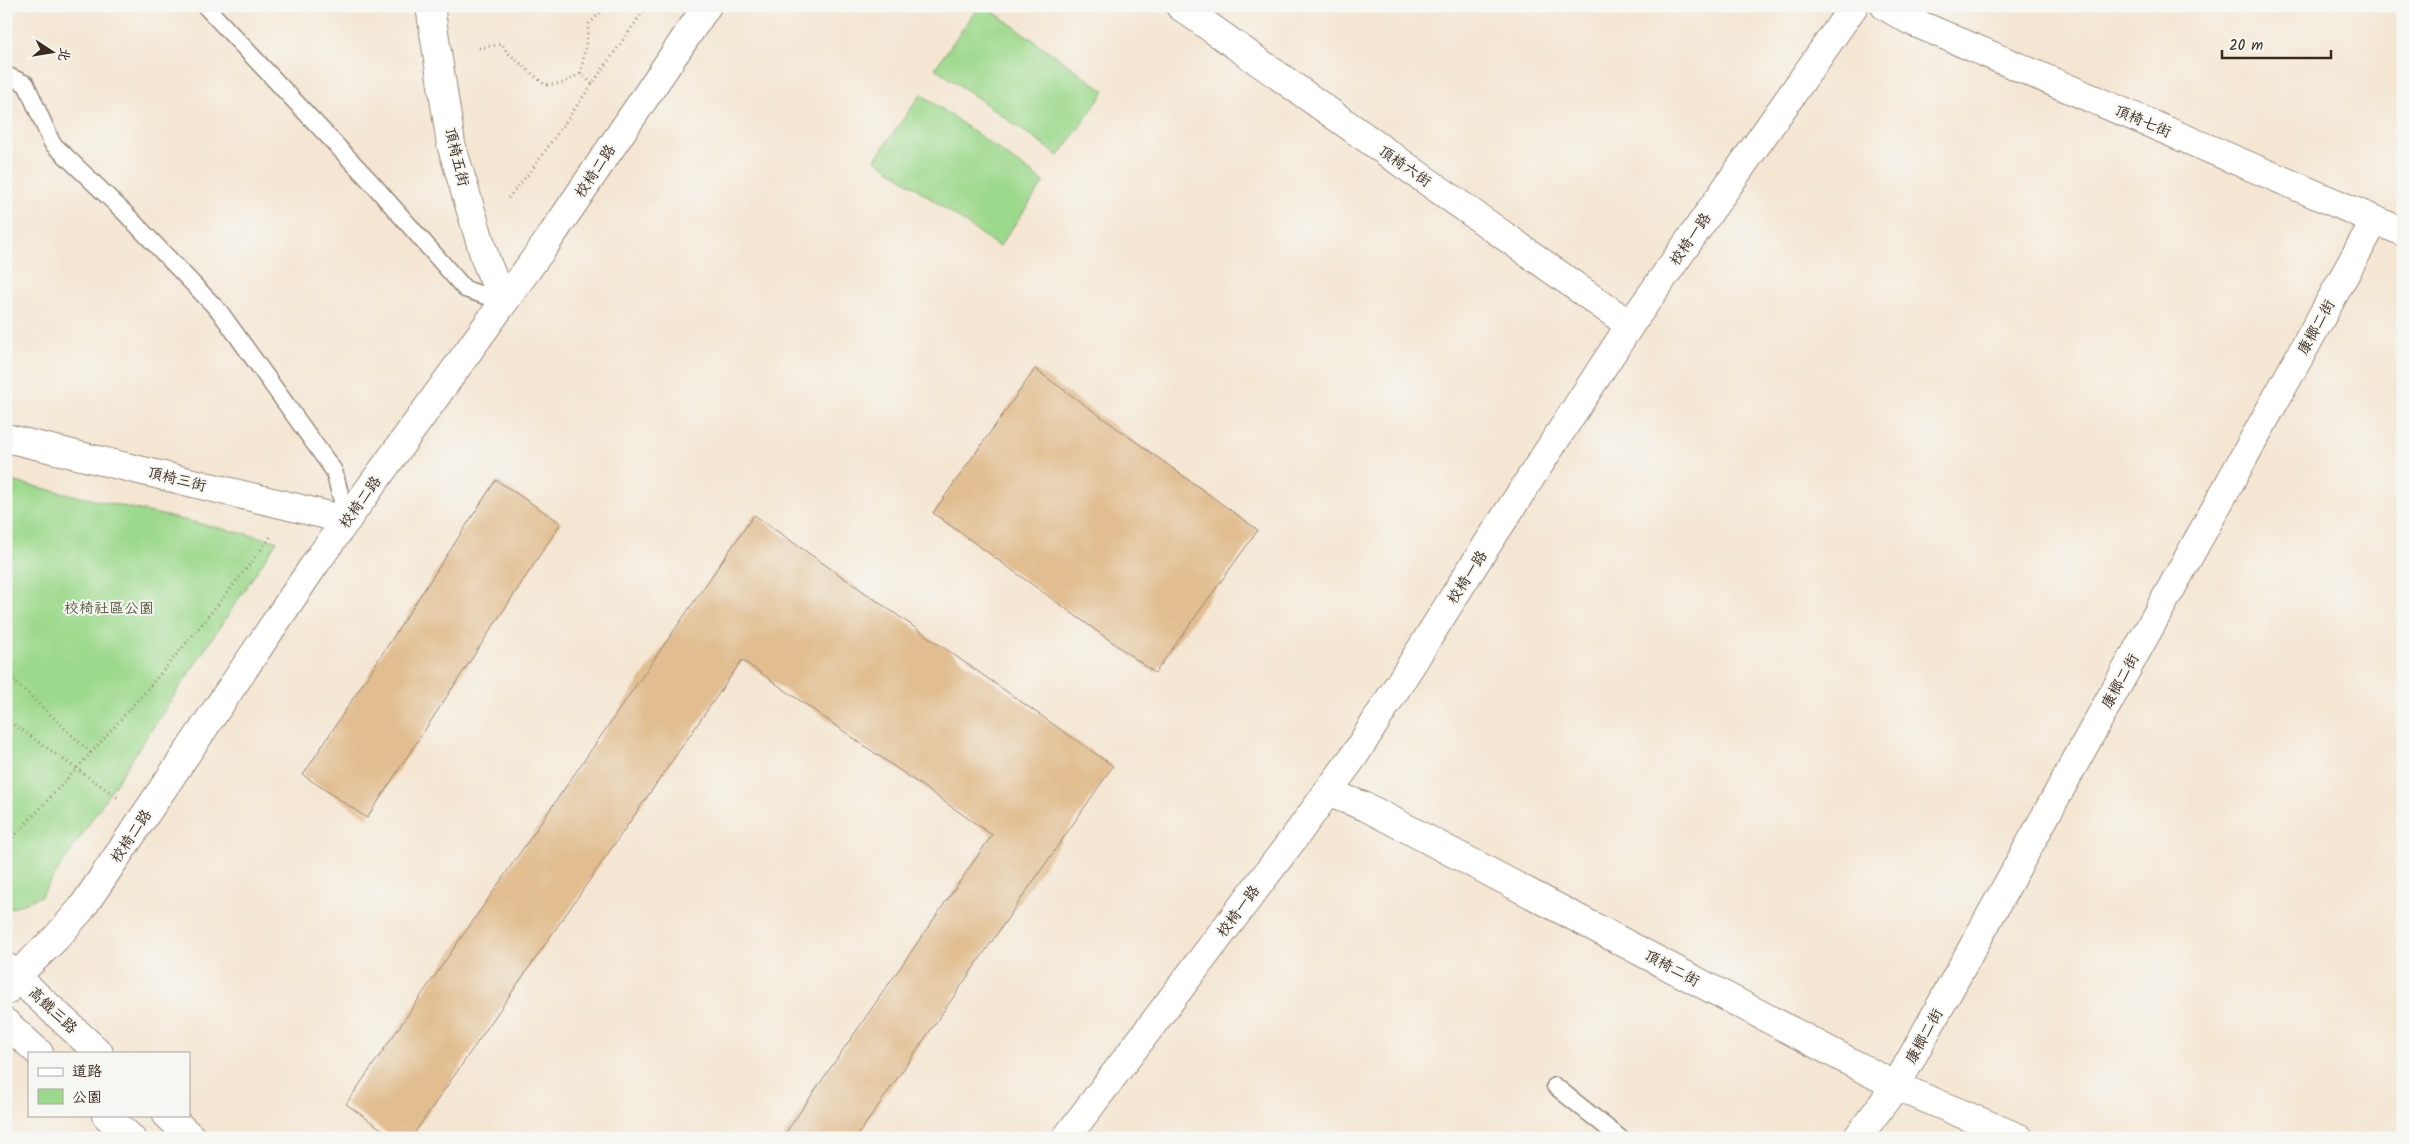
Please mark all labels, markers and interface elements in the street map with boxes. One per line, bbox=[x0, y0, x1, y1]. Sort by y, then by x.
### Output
north arrow bbox=[28, 28, 78, 78]
scale bar bbox=[2222, 28, 2330, 60]
text: 20 m bbox=[2229, 34, 2263, 58]
text: 北 bbox=[52, 45, 76, 64]
street label: 頂椅七街 bbox=[2110, 99, 2175, 145]
street label: 頂椅五街 bbox=[437, 125, 475, 189]
street label: 校椅二路 bbox=[569, 140, 623, 203]
street label: 頂椅六街 bbox=[1373, 140, 1436, 194]
street label: 校椅一路 bbox=[1664, 208, 1718, 271]
street label: 康榔二街 bbox=[2292, 295, 2342, 360]
street label: 頂椅三街 bbox=[145, 461, 209, 499]
street label: 校椅二路 bbox=[333, 471, 388, 534]
street label: 校椅一路 bbox=[1441, 546, 1494, 609]
park label: 校椅社區公園 bbox=[64, 597, 154, 621]
street label: 康榔二街 bbox=[2096, 649, 2146, 714]
street label: 校椅二路 bbox=[105, 805, 159, 868]
street label: 校椅一路 bbox=[1211, 880, 1266, 943]
street label: 頂椅二街 bbox=[1639, 944, 1704, 994]
street label: 高鐵三路 bbox=[22, 981, 82, 1040]
street label: 康榔二街 bbox=[1900, 1004, 1950, 1069]
legend bbox=[28, 1052, 190, 1116]
text: 道路 bbox=[72, 1060, 102, 1084]
text: 公園 bbox=[72, 1086, 102, 1110]

